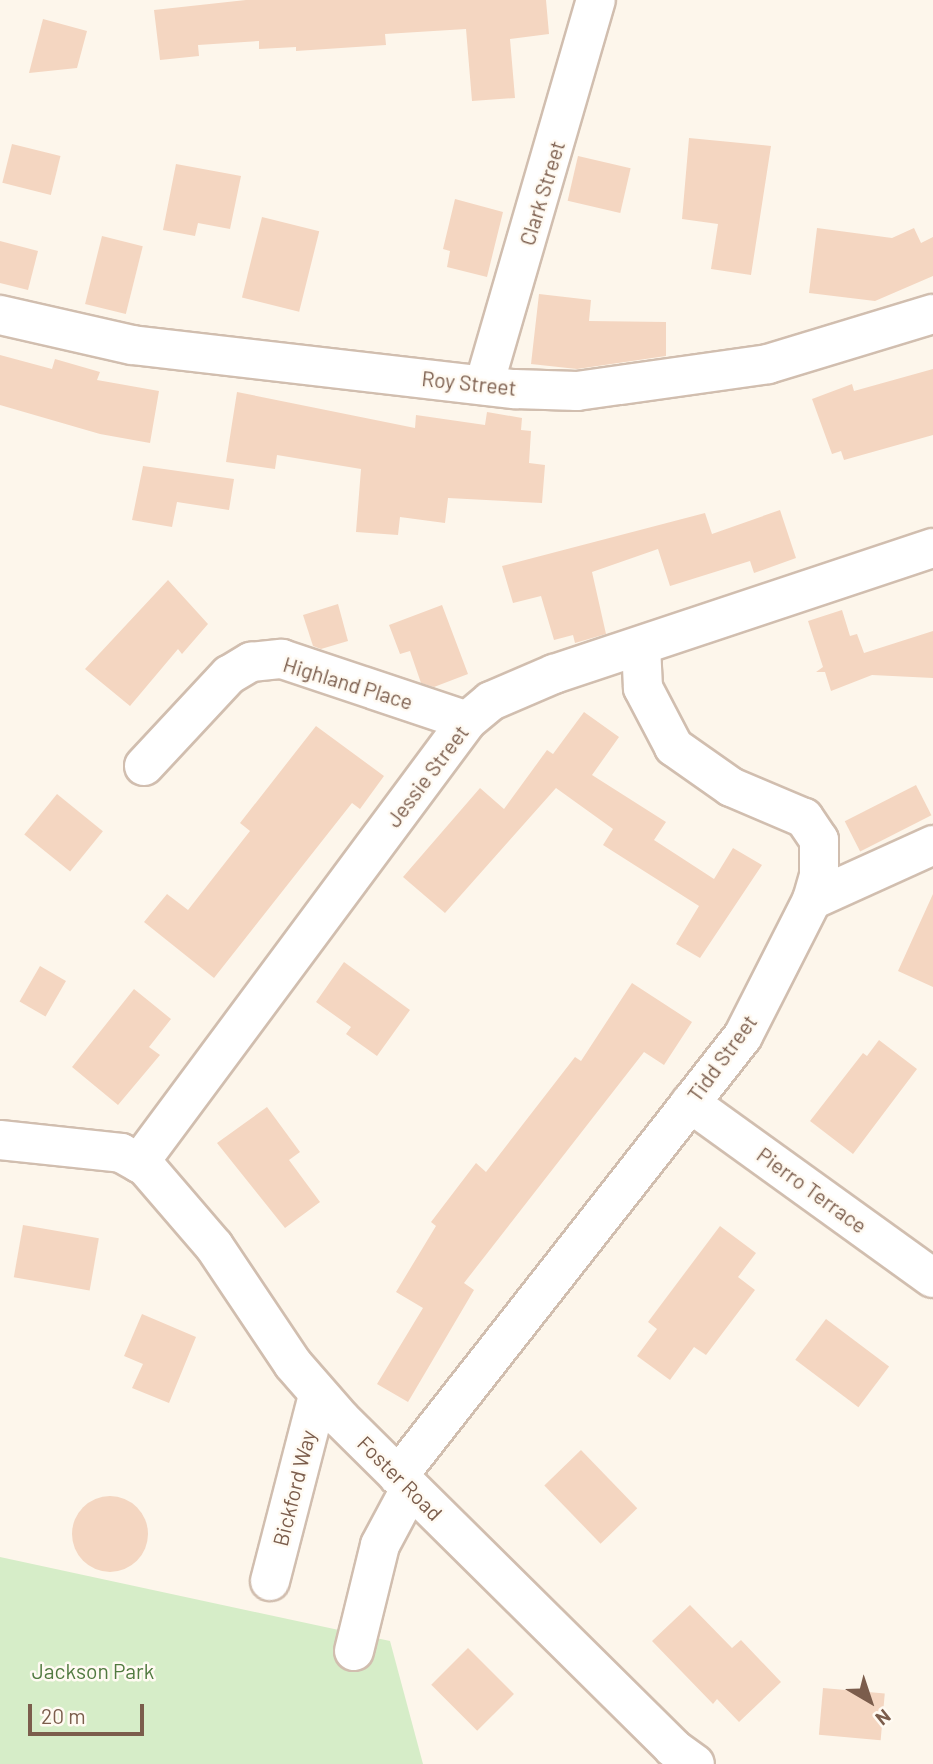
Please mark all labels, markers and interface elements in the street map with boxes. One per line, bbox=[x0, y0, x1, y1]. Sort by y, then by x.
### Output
street label: Clark Street bbox=[514, 138, 570, 248]
street label: Roy Street bbox=[420, 366, 518, 400]
street label: Highland Place bbox=[280, 651, 416, 715]
street label: Jessie Street bbox=[381, 720, 473, 832]
street label: Tidd Street bbox=[682, 1010, 762, 1106]
street label: Pierro Terrace bbox=[752, 1142, 872, 1238]
street label: Bickford Way bbox=[267, 1427, 321, 1549]
street label: Foster Road bbox=[352, 1430, 448, 1526]
park label: Jackson Park bbox=[32, 1658, 154, 1684]
north arrow bbox=[835, 1666, 905, 1736]
scale bar bbox=[32, 1690, 147, 1734]
text: 20 m bbox=[41, 1703, 86, 1728]
text: N bbox=[871, 1705, 896, 1731]

